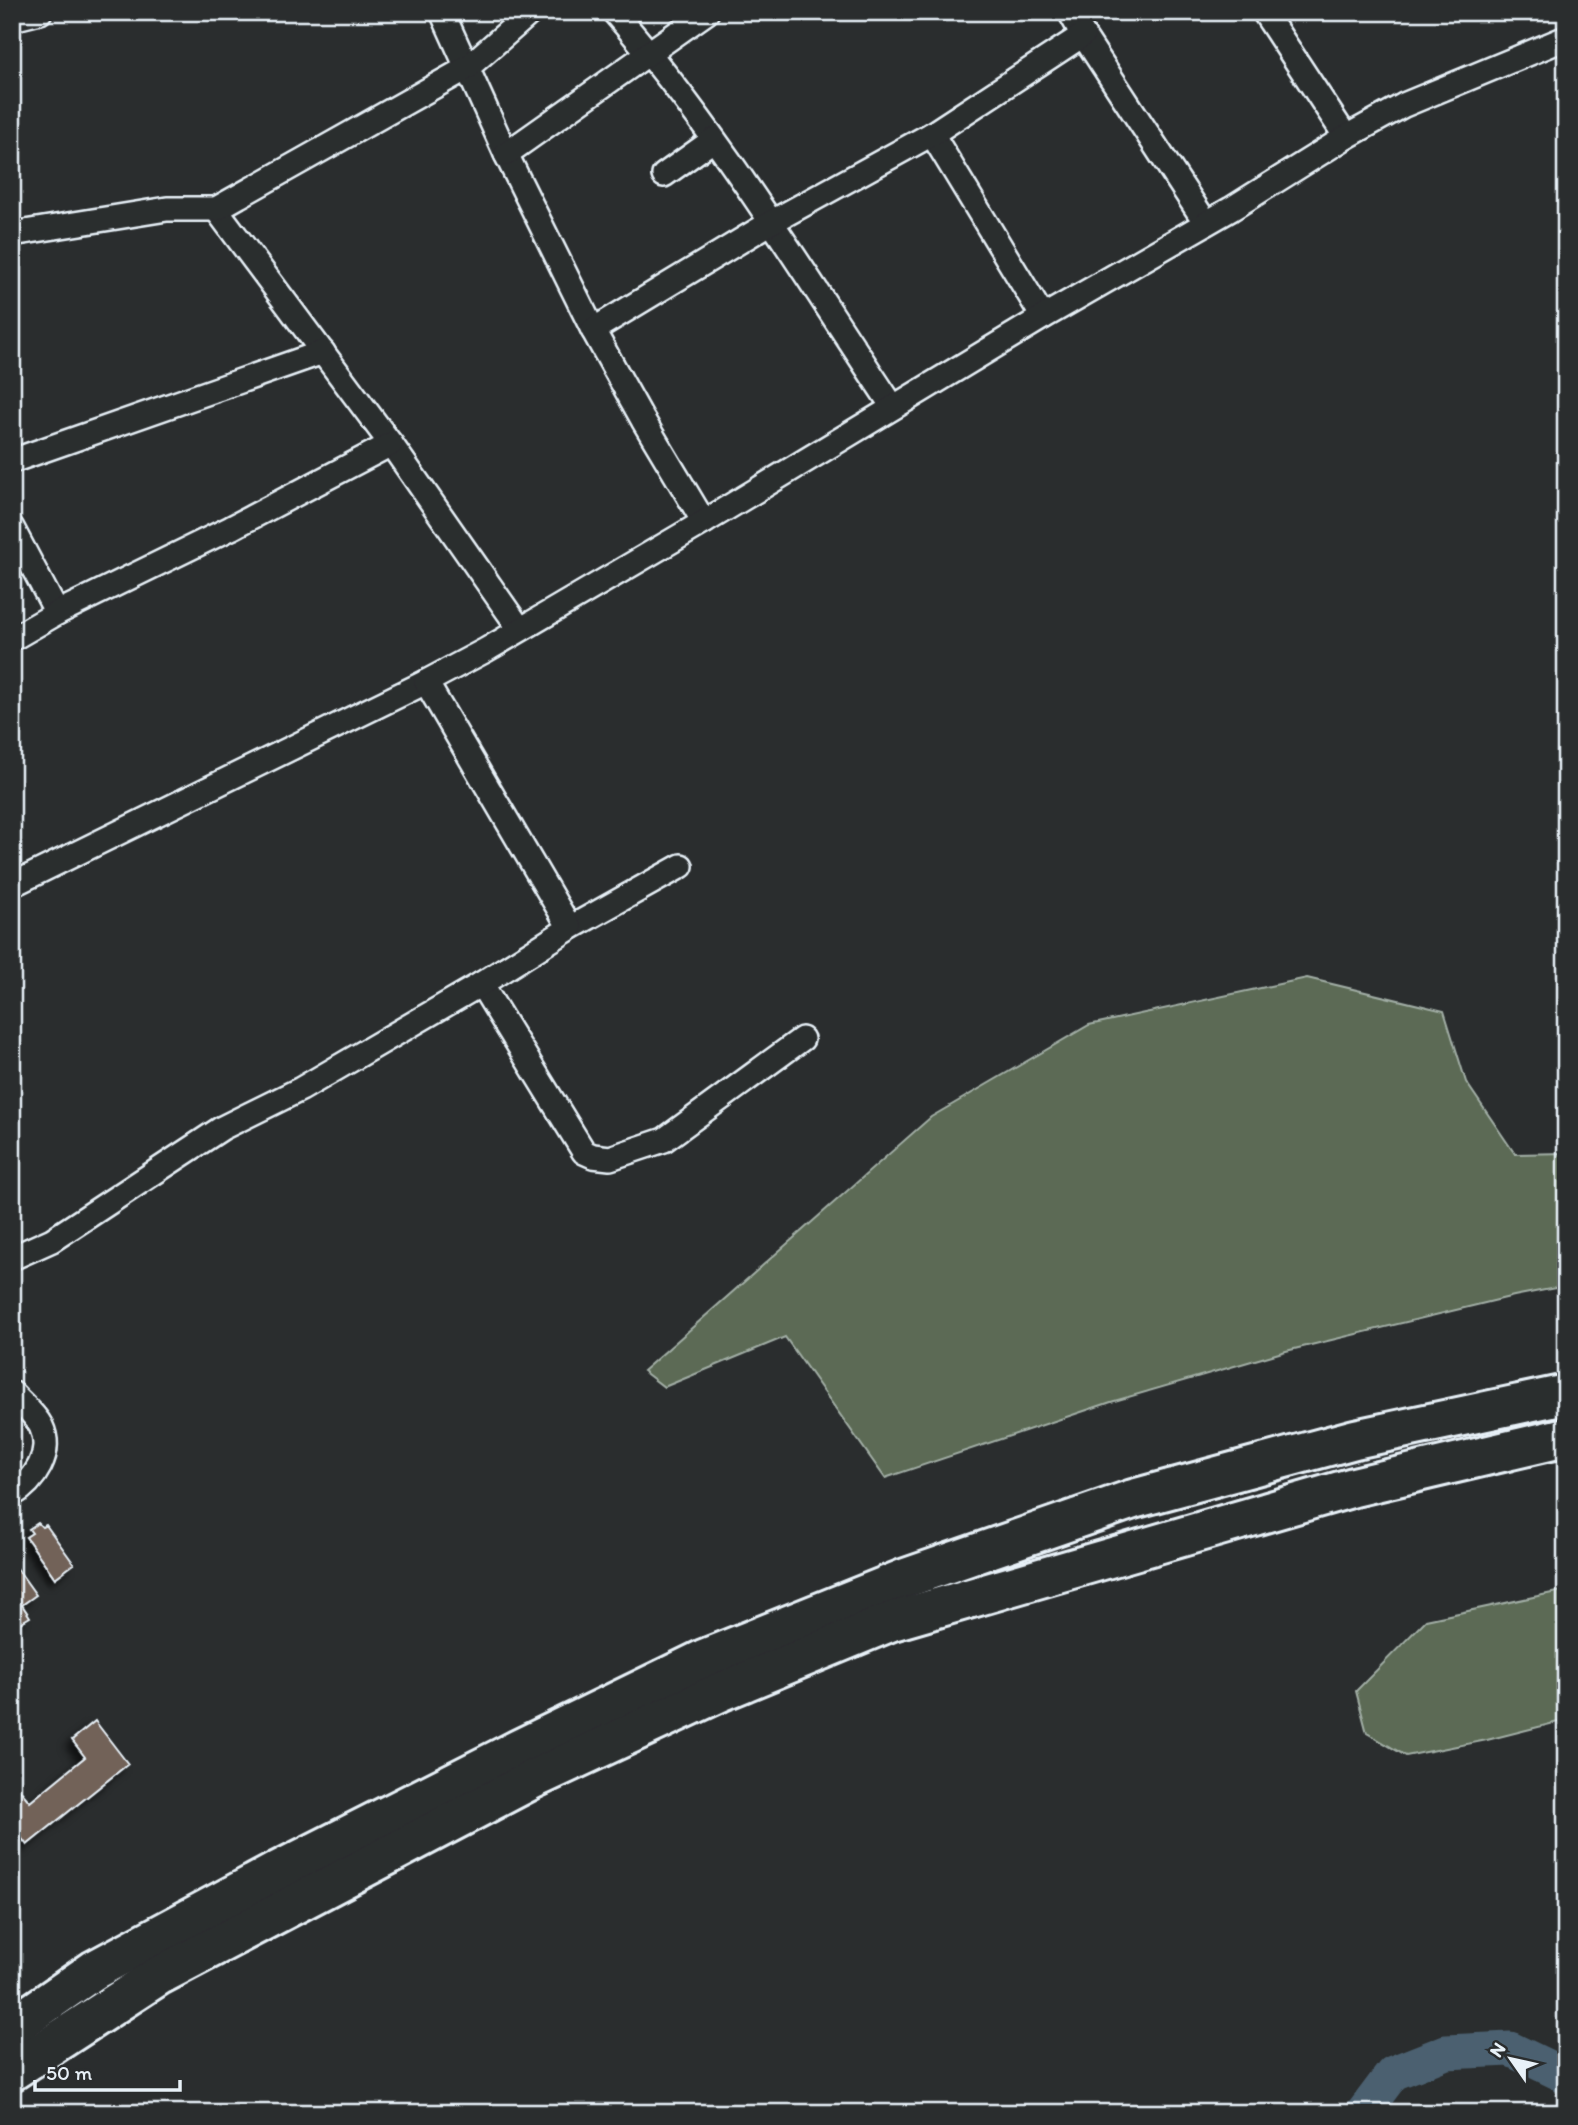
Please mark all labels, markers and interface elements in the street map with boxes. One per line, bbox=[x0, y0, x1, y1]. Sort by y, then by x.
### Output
north arrow bbox=[1476, 2024, 1546, 2094]
text: N bbox=[1484, 2038, 1510, 2062]
scale bar bbox=[35, 2048, 180, 2092]
text: 50 m bbox=[46, 2060, 93, 2085]

